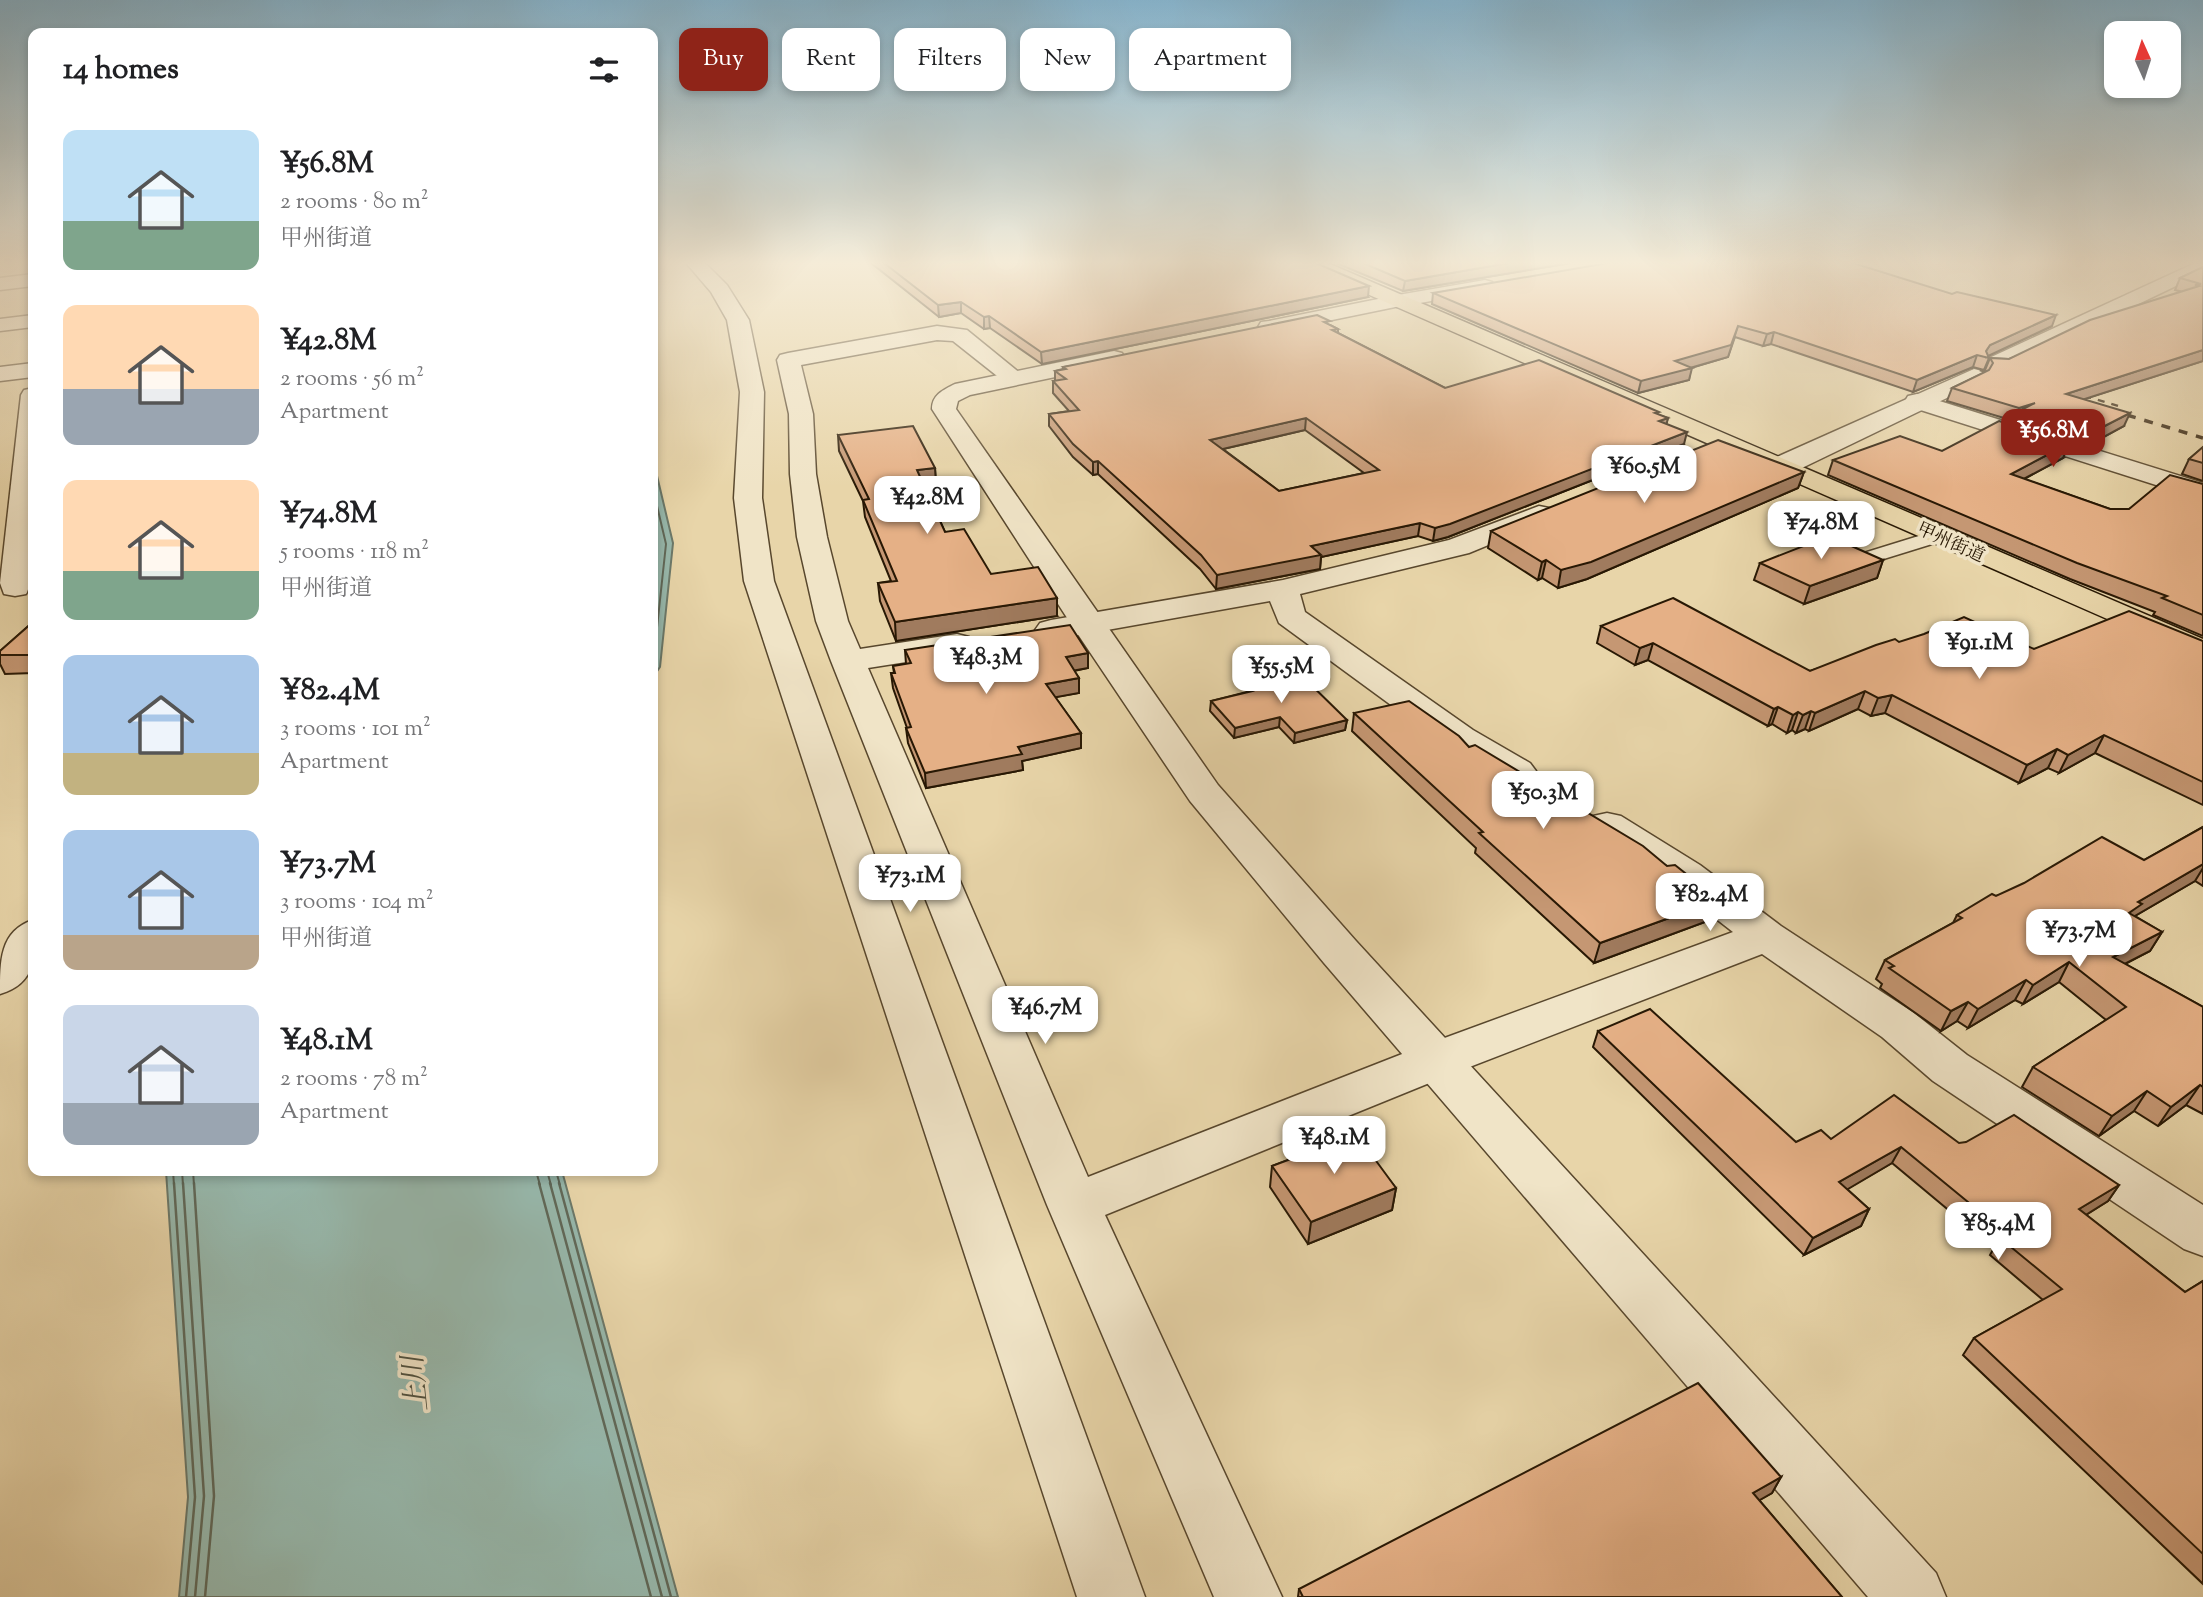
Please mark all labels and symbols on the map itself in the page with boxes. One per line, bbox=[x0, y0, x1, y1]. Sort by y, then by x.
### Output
north arrow bbox=[2104, 21, 2180, 98]
pin: ¥56.8M bbox=[1996, 410, 2110, 469]
pin: ¥60.5M bbox=[1587, 446, 1701, 505]
pin: ¥42.8M bbox=[870, 476, 984, 536]
pin: ¥74.8M bbox=[1764, 502, 1878, 561]
street label: 甲州街道 bbox=[1912, 517, 1988, 570]
pin: ¥91.1M bbox=[1922, 622, 2036, 681]
pin: ¥48.3M bbox=[929, 636, 1043, 696]
pin: ¥55.5M bbox=[1224, 646, 1338, 705]
pin: ¥50.3M bbox=[1486, 772, 1600, 831]
pin: ¥73.1M bbox=[853, 855, 967, 914]
pin: ¥82.4M bbox=[1653, 874, 1767, 933]
pin: ¥73.7M bbox=[2022, 909, 2136, 969]
pin: ¥46.7M bbox=[988, 986, 1102, 1046]
pin: ¥48.1M bbox=[1277, 1116, 1391, 1176]
pin: ¥85.4M bbox=[1941, 1202, 2055, 1262]
water label: 上川 bbox=[394, 1351, 440, 1414]

